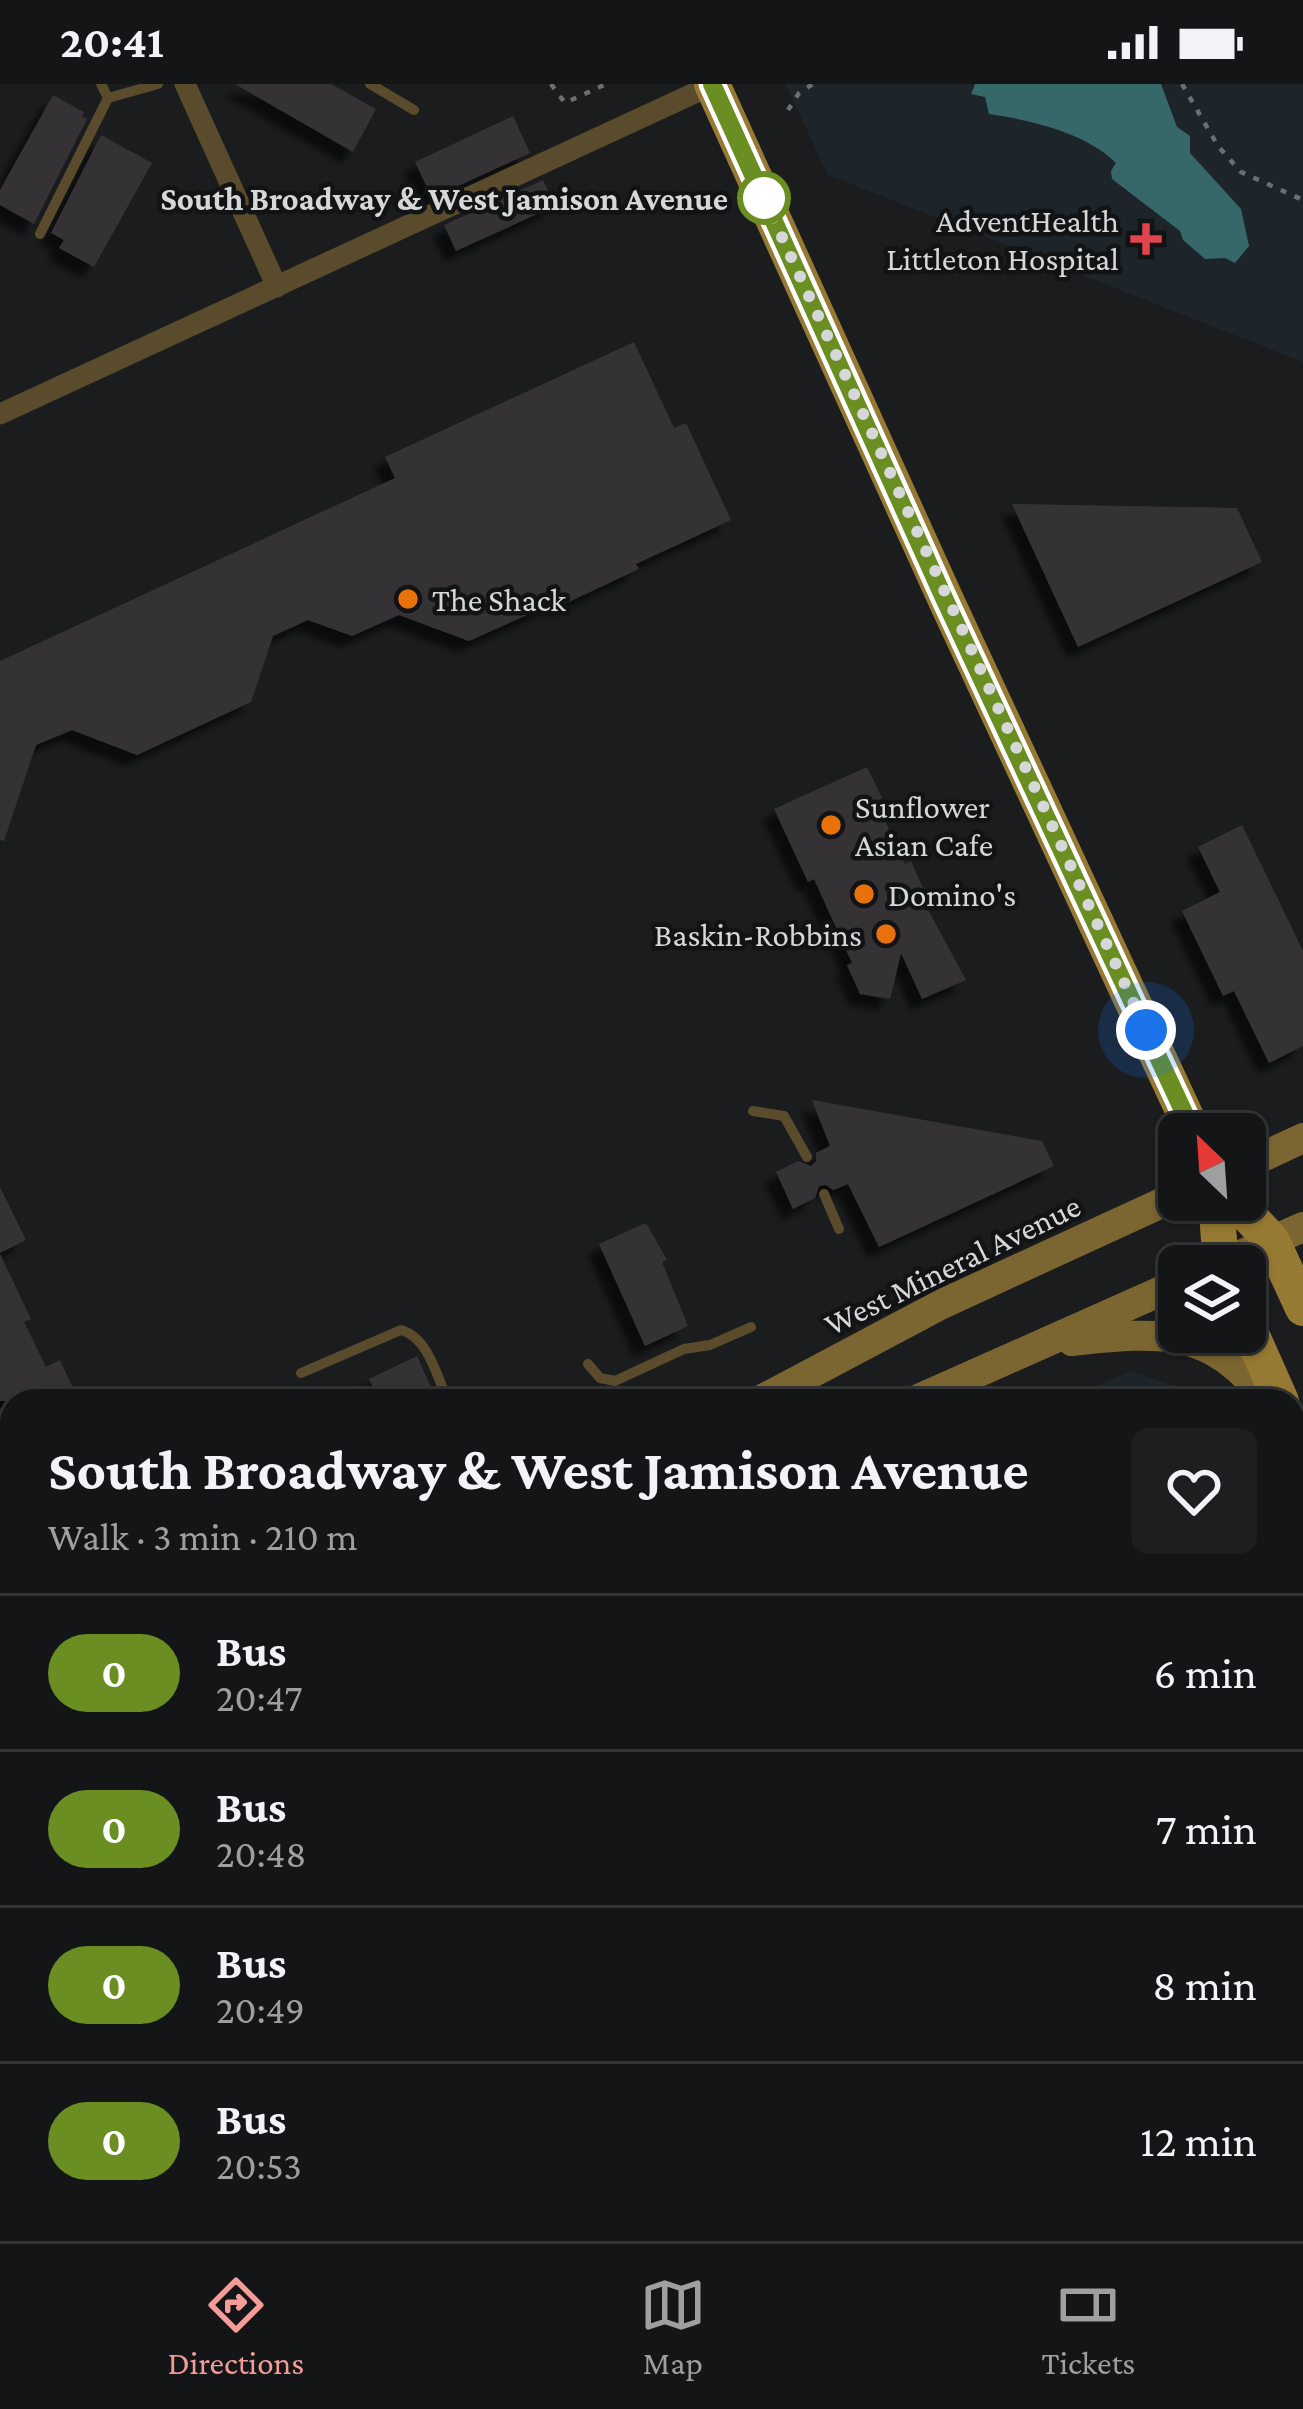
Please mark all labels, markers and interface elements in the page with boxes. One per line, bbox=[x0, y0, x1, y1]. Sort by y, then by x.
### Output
text: 20:41 bbox=[60, 17, 164, 67]
marker: South Broadway & West Jamison Avenue bbox=[739, 173, 789, 223]
place label: South Broadway & West Jamison Avenue bbox=[160, 180, 728, 217]
place label: AdventHealth Littleton Hospital bbox=[886, 202, 1119, 277]
marker: AdventHealth Littleton Hospital bbox=[1130, 223, 1162, 255]
place label: The Shack bbox=[432, 581, 566, 618]
marker: The Shack bbox=[395, 586, 421, 612]
place label: Sunflower Asian Cafe bbox=[855, 788, 993, 863]
marker: Sunflower Asian Cafe bbox=[818, 812, 844, 838]
place label: Domino's bbox=[888, 876, 1016, 913]
marker: Domino's bbox=[851, 881, 877, 907]
place label: Baskin-Robbins bbox=[654, 916, 862, 953]
marker: Baskin-Robbins bbox=[873, 921, 899, 947]
your location bbox=[1116, 1000, 1176, 1060]
north arrow bbox=[1158, 1113, 1266, 1221]
map controls bbox=[1158, 1113, 1266, 1353]
street label: West Mineral Avenue bbox=[818, 1186, 1086, 1342]
button: layers bbox=[1158, 1245, 1266, 1353]
button: heart bbox=[1131, 1428, 1257, 1554]
text: South Broadway & West Jamison Avenue bbox=[48, 1438, 1029, 1501]
text: Walk · 3 min · 210 m bbox=[48, 1515, 358, 1558]
text: Bus bbox=[216, 1626, 286, 1676]
text: 6 min bbox=[1154, 1648, 1257, 1698]
text: 0 bbox=[101, 1649, 127, 1696]
text: 20:47 bbox=[216, 1676, 303, 1719]
text: Bus bbox=[216, 1782, 286, 1832]
text: 7 min bbox=[1156, 1804, 1257, 1854]
text: 0 bbox=[101, 1805, 127, 1852]
text: 20:48 bbox=[216, 1832, 306, 1875]
text: Bus bbox=[216, 1938, 286, 1988]
text: 8 min bbox=[1152, 1960, 1257, 2010]
text: 0 bbox=[101, 1961, 127, 2008]
text: 20:49 bbox=[216, 1988, 305, 2031]
text: Bus bbox=[216, 2094, 286, 2144]
text: 12 min bbox=[1140, 2116, 1257, 2166]
text: 0 bbox=[101, 2117, 127, 2164]
text: 20:53 bbox=[216, 2144, 302, 2187]
tab: Directions bbox=[168, 2272, 304, 2381]
tab: Map bbox=[640, 2272, 706, 2381]
tab: Tickets bbox=[1041, 2272, 1135, 2381]

